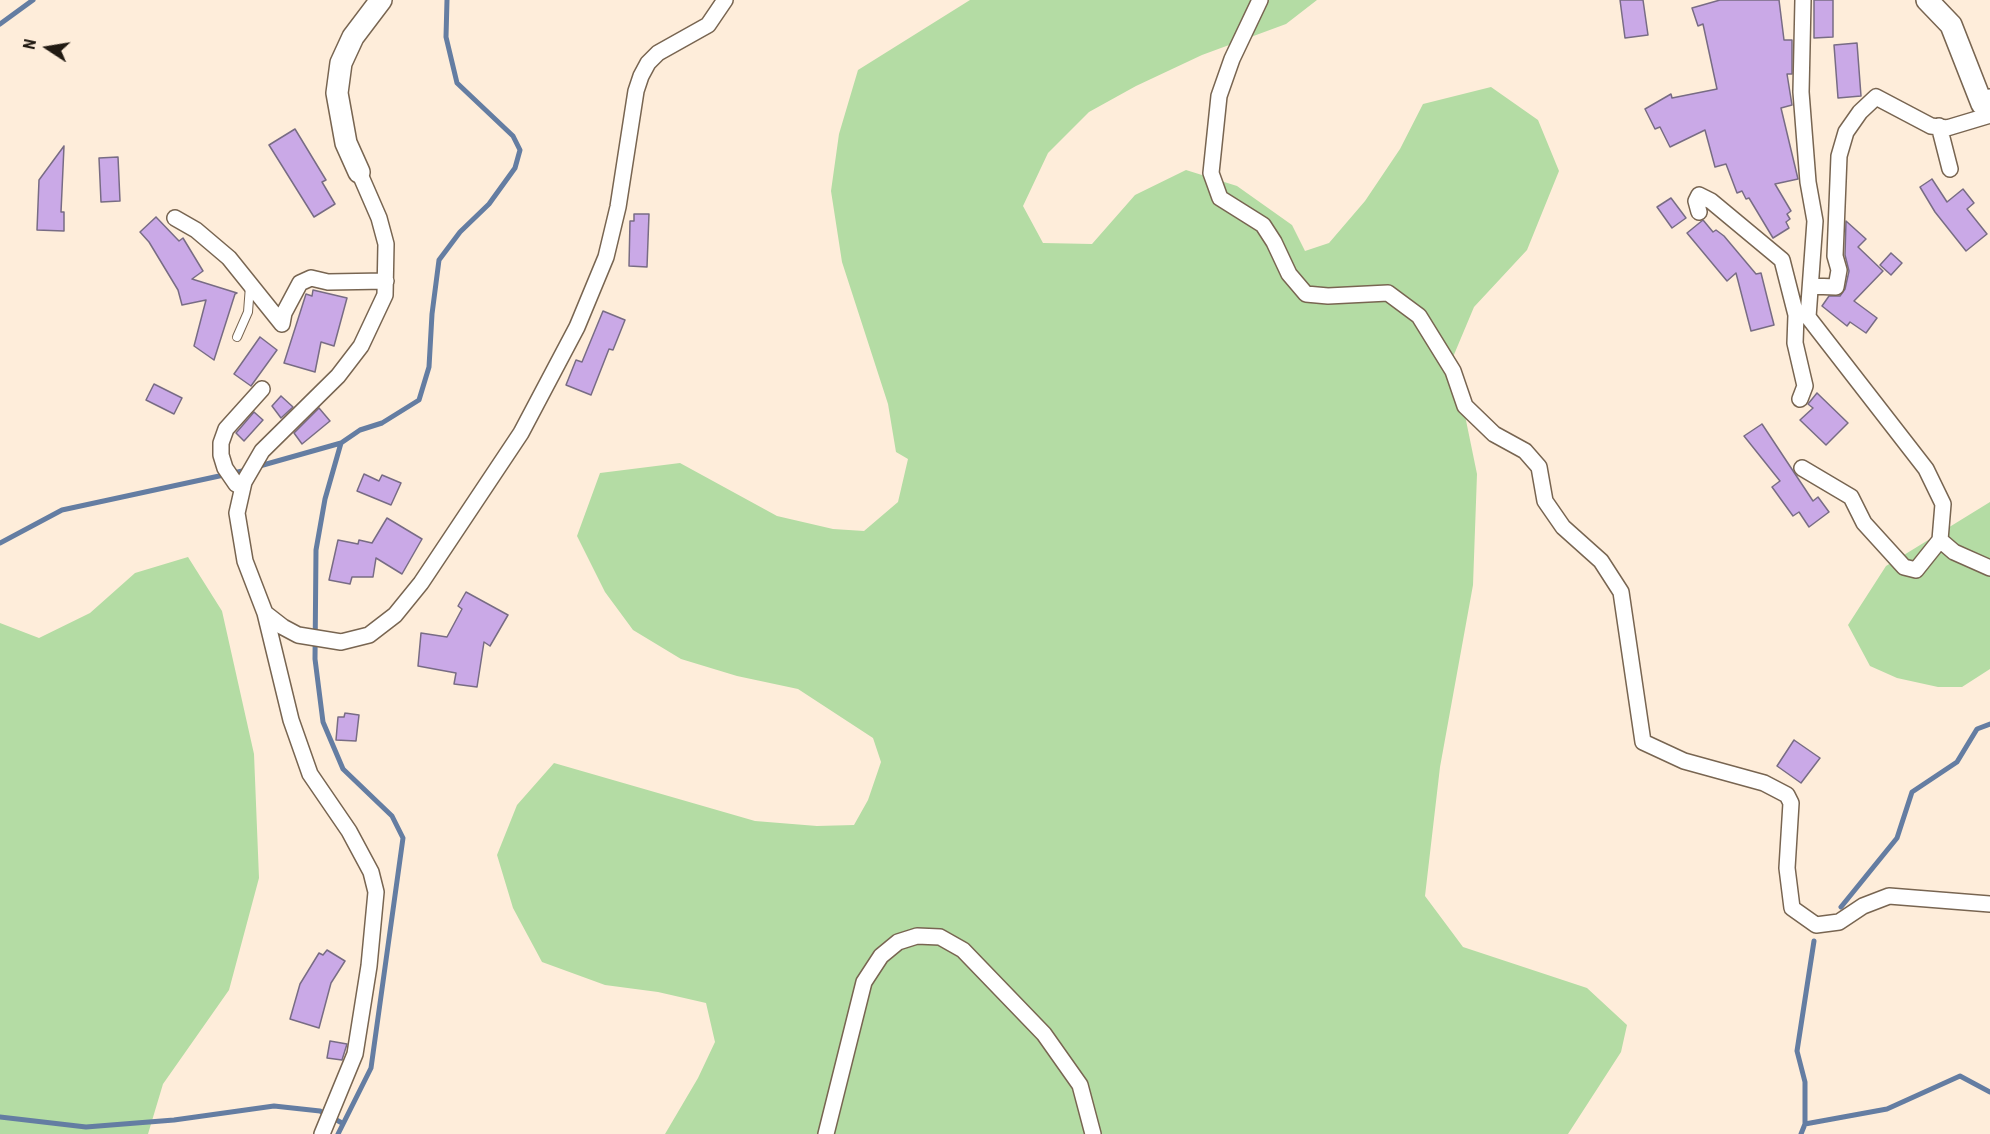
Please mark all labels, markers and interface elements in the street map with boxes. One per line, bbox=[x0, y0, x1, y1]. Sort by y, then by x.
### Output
north arrow bbox=[18, 18, 78, 78]
text: N bbox=[20, 37, 40, 51]

